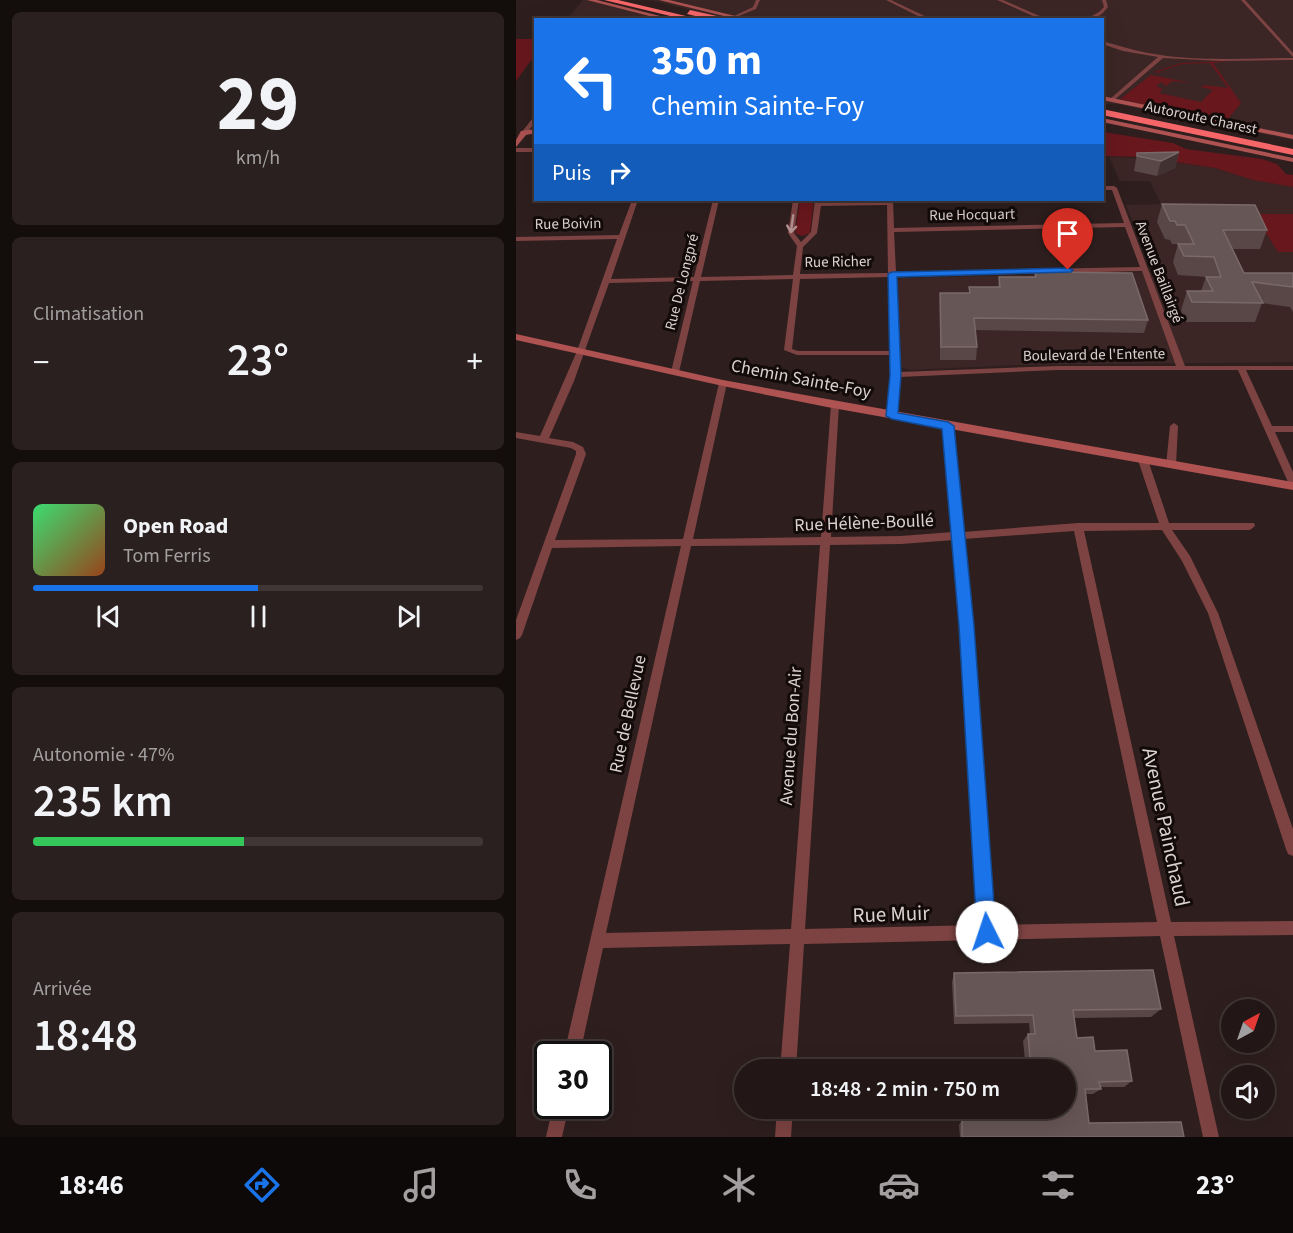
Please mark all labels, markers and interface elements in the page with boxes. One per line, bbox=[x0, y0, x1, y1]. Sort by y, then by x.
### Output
text: 350 m bbox=[651, 31, 762, 91]
icon: left bbox=[552, 42, 630, 120]
text: 29 bbox=[217, 49, 299, 160]
text: Chemin Sainte-Foy bbox=[651, 87, 864, 126]
street label: Autoroute Charest bbox=[1143, 96, 1259, 140]
text: km/h bbox=[236, 144, 280, 172]
icon: right bbox=[603, 156, 636, 189]
text: Puis bbox=[552, 157, 591, 189]
street label: Rue Hocquart bbox=[929, 204, 1015, 226]
pin bbox=[1042, 208, 1093, 270]
street label: Rue Boivin bbox=[534, 213, 602, 235]
one-way arrow bbox=[787, 214, 798, 234]
icon: arrive bbox=[1051, 217, 1084, 250]
street label: Avenue Baillairgé bbox=[1130, 218, 1188, 326]
street label: Rue De Longpré bbox=[660, 232, 704, 332]
street label: Rue Richer bbox=[804, 251, 872, 273]
text: Climatisation bbox=[33, 300, 144, 328]
text: 23° bbox=[227, 329, 289, 393]
text: − bbox=[33, 339, 49, 386]
text: + bbox=[467, 339, 483, 386]
street label: Boulevard de l'Entente bbox=[1023, 343, 1165, 367]
street label: Chemin Sainte-Foy bbox=[729, 353, 874, 405]
street label: Rue Hélène-Boullé bbox=[794, 508, 934, 538]
text: Open Road bbox=[123, 510, 228, 542]
text: Tom Ferris bbox=[123, 542, 211, 570]
icon: previous bbox=[92, 600, 125, 633]
icon: pause bbox=[242, 600, 275, 633]
icon: next bbox=[392, 600, 425, 633]
street label: Rue de Bellevue bbox=[603, 653, 653, 775]
street label: Avenue du Bon-Air bbox=[774, 665, 808, 806]
text: Autonomie · 47% bbox=[33, 741, 174, 769]
street label: Avenue Painchaud bbox=[1135, 745, 1197, 909]
text: 235 km bbox=[33, 770, 173, 834]
street label: Rue Muir bbox=[852, 898, 931, 930]
position arrow bbox=[955, 900, 1019, 964]
text: Arrivée bbox=[33, 975, 92, 1003]
north arrow bbox=[1221, 999, 1275, 1053]
map controls bbox=[1221, 999, 1275, 1119]
text: 18:48 bbox=[33, 1004, 138, 1068]
speed limit sign: 30 bbox=[534, 1041, 612, 1119]
button: sound bbox=[1221, 1065, 1275, 1119]
text: 18:48 · 2 min · 750 m bbox=[810, 1073, 1000, 1105]
icon: directions bbox=[241, 1164, 283, 1206]
icon: music bbox=[400, 1164, 442, 1206]
icon: phone bbox=[559, 1164, 601, 1206]
icon: climate bbox=[718, 1164, 760, 1206]
icon: car bbox=[878, 1164, 920, 1206]
icon: filters bbox=[1037, 1164, 1079, 1206]
text: 18:46 bbox=[59, 1166, 124, 1205]
text: 23° bbox=[1196, 1166, 1234, 1205]

